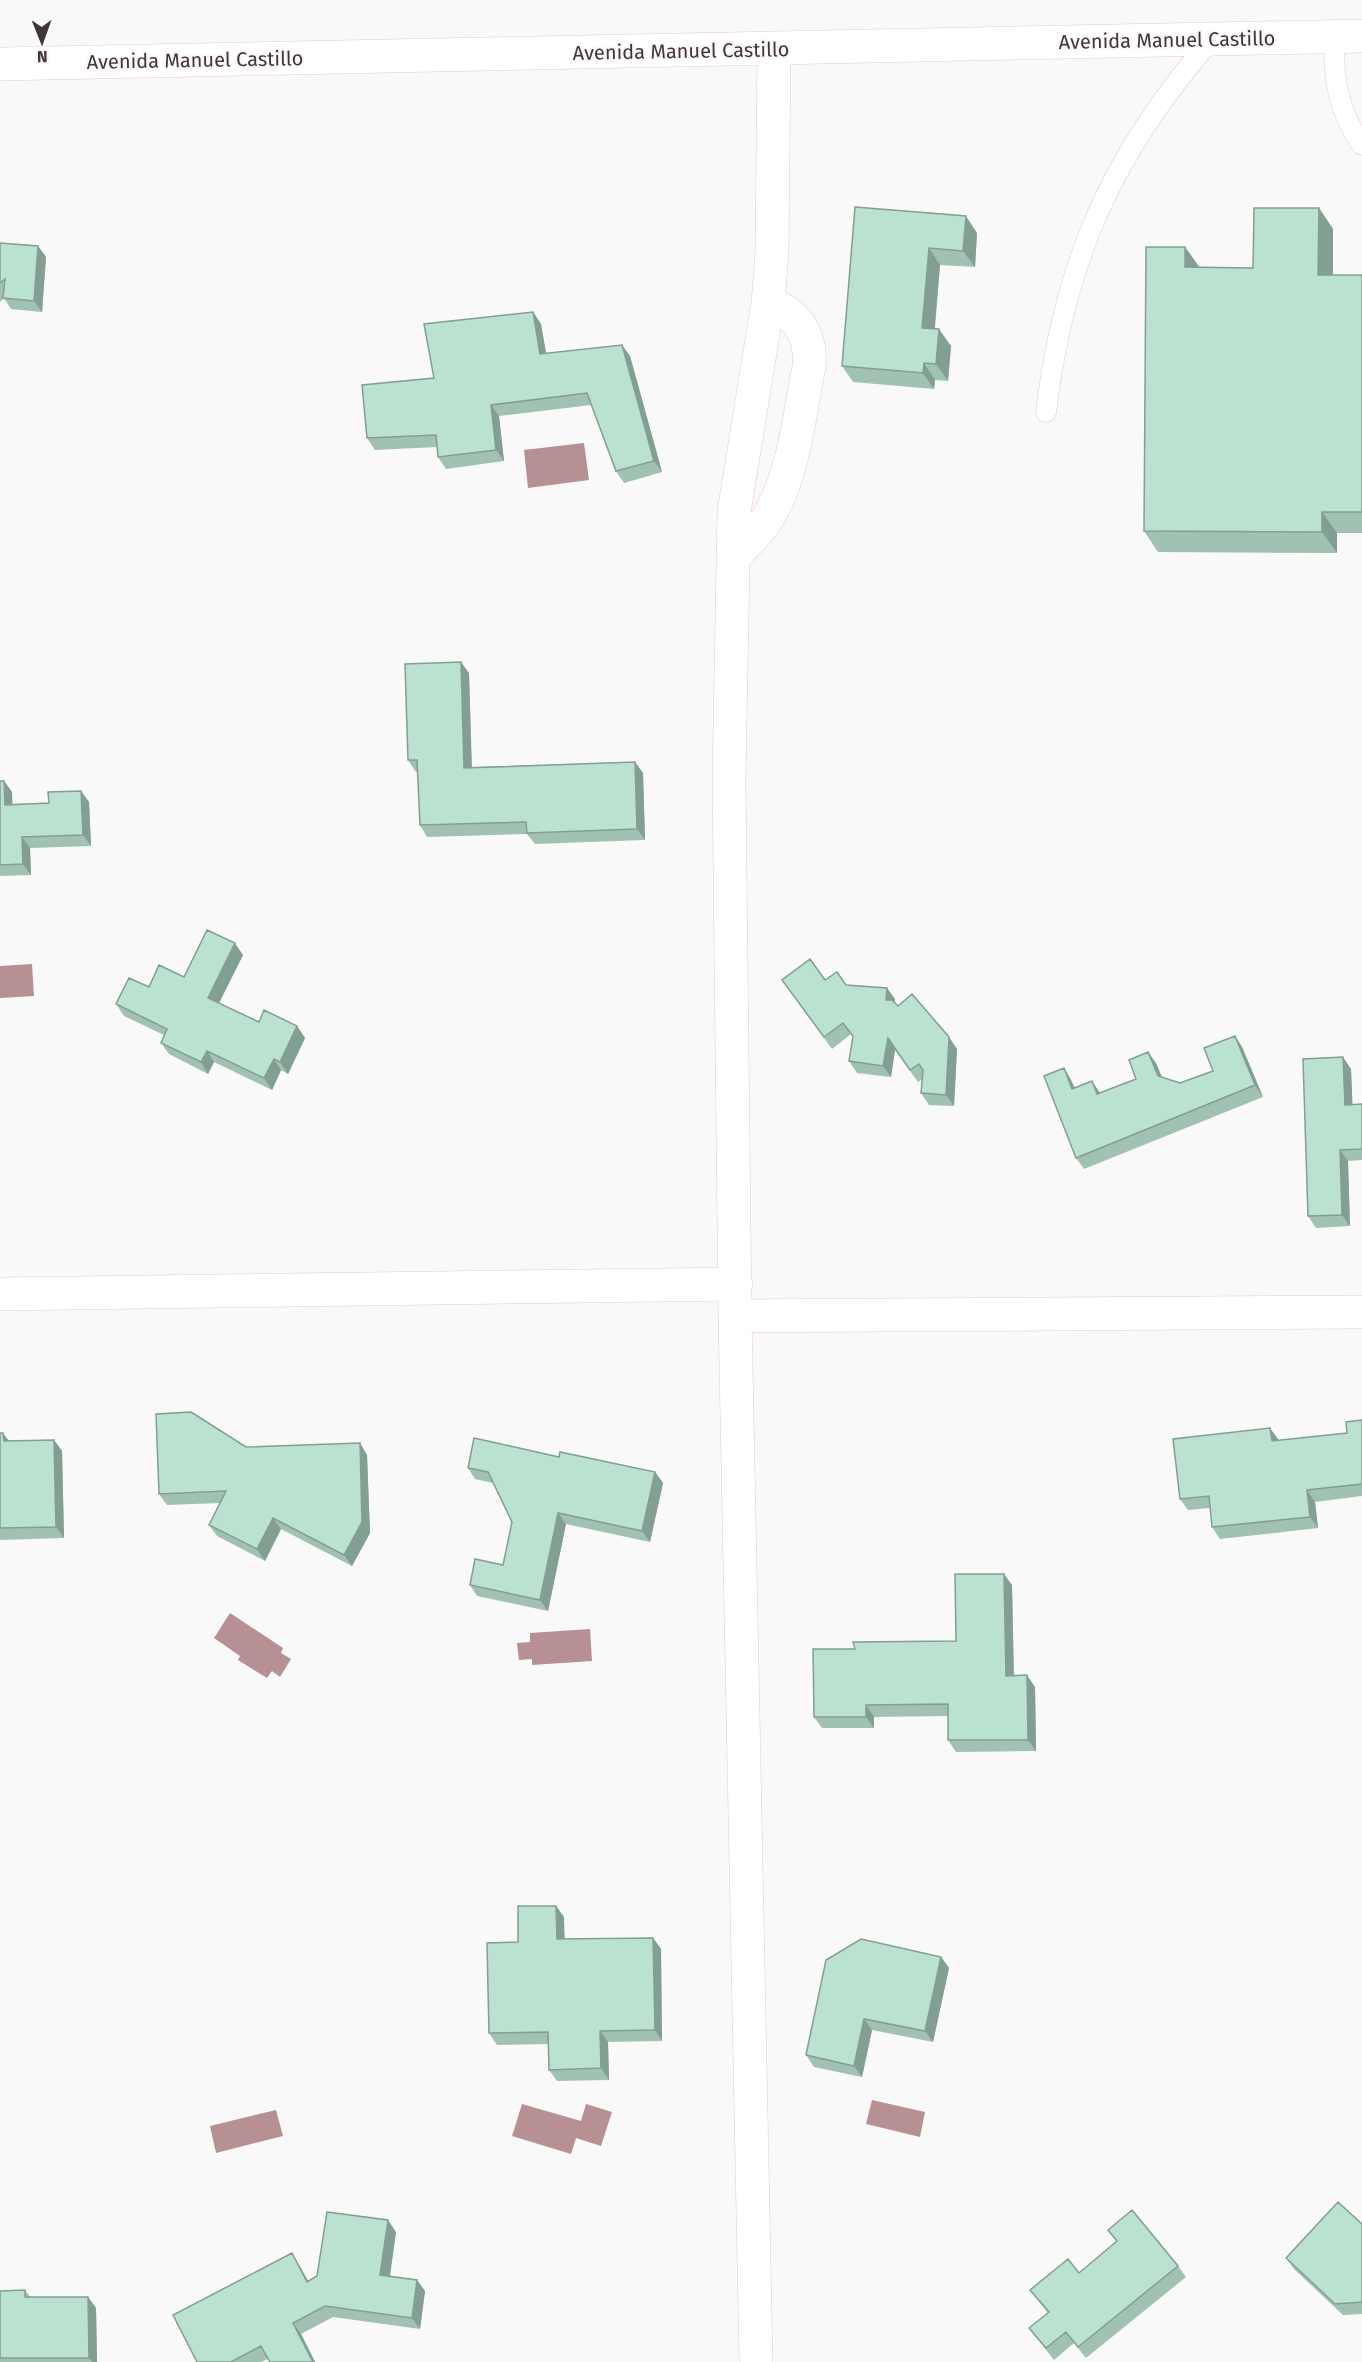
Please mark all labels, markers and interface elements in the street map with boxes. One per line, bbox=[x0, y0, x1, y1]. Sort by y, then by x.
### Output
north arrow bbox=[12, 12, 72, 72]
street label: Avenida Manuel Castillo bbox=[1058, 26, 1276, 54]
street label: Avenida Manuel Castillo bbox=[572, 37, 790, 65]
street label: Avenida Manuel Castillo bbox=[86, 46, 304, 74]
text: N bbox=[37, 47, 48, 66]

